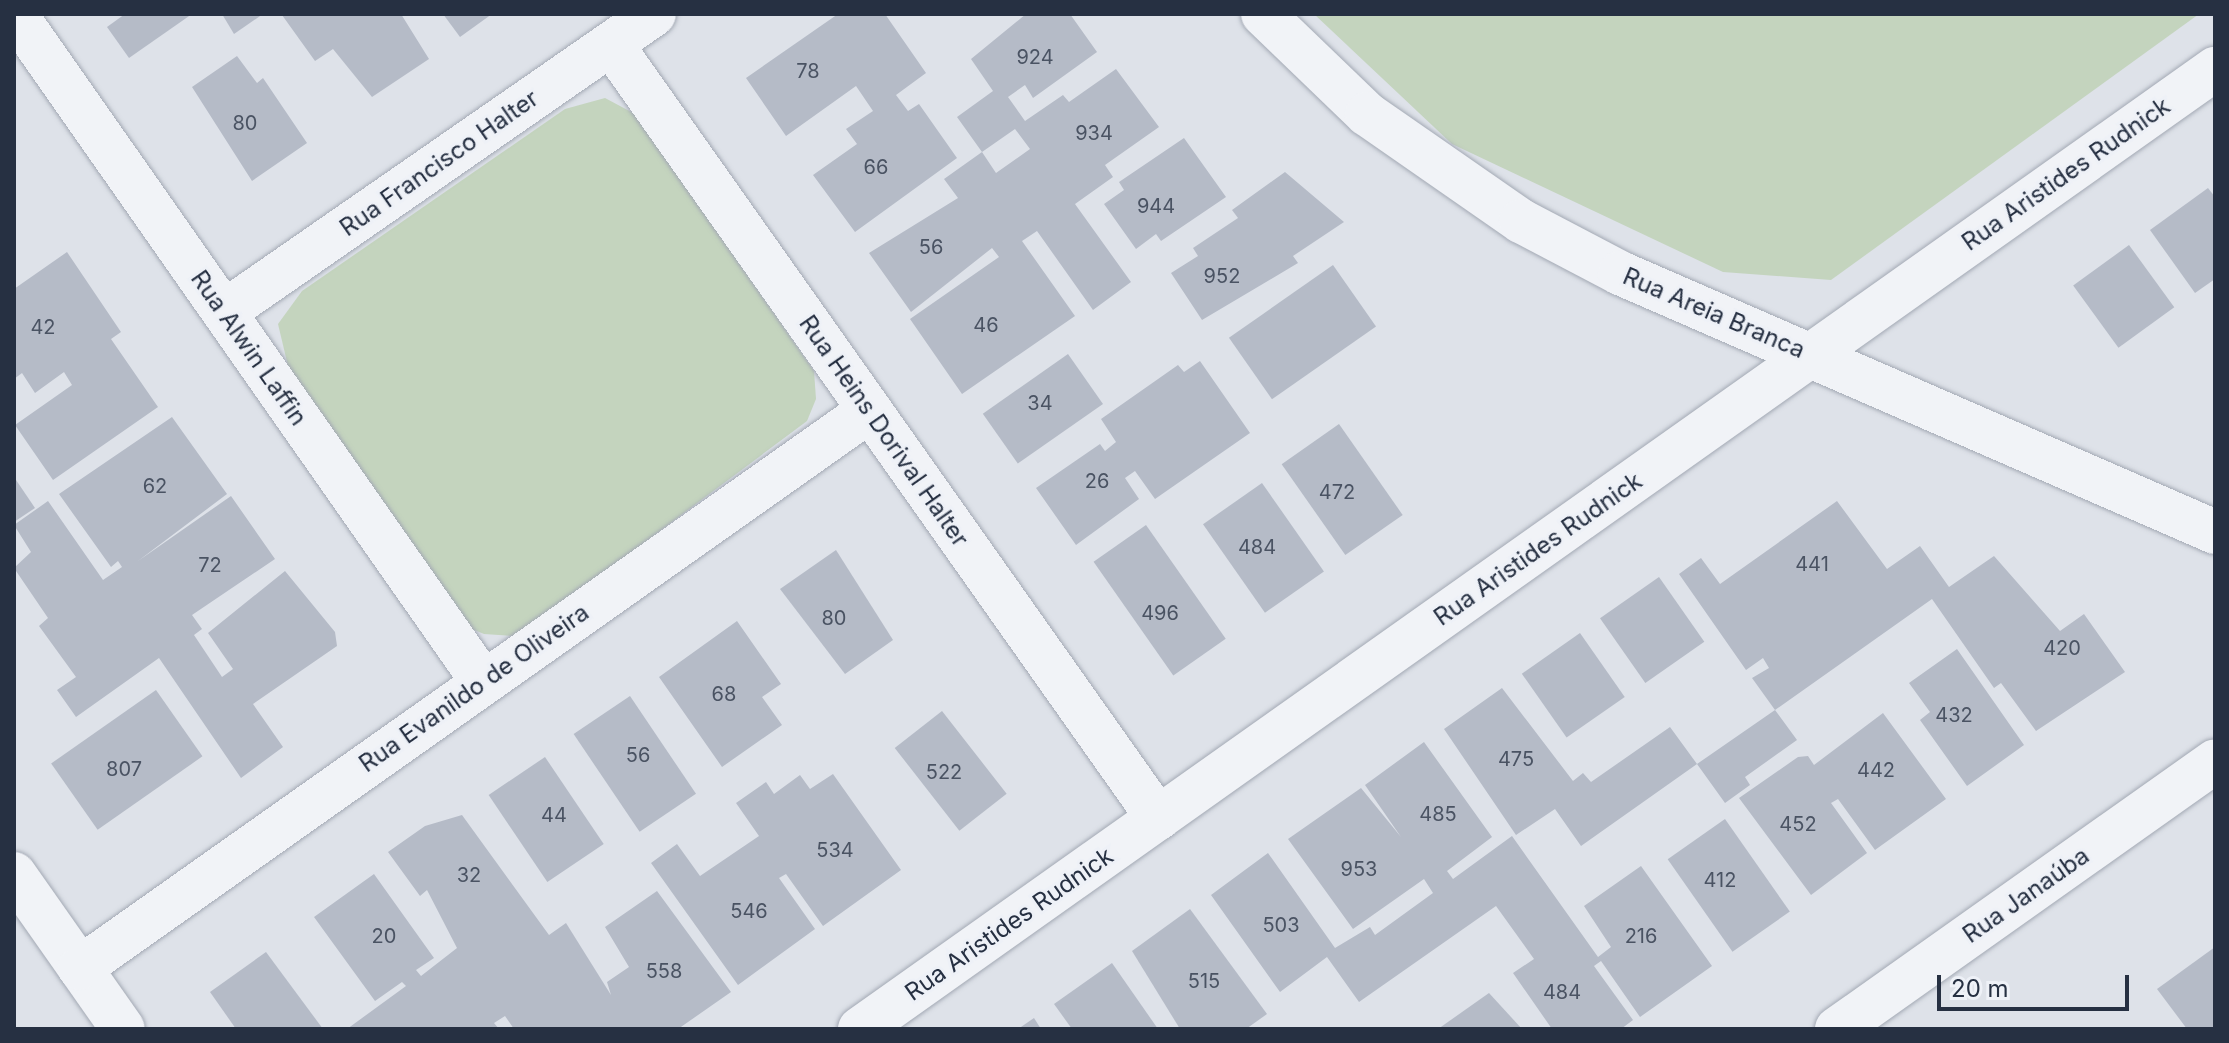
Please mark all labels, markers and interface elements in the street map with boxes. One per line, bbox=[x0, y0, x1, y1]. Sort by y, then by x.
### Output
house number: 924 bbox=[1016, 45, 1054, 69]
house number: 78 bbox=[796, 59, 820, 83]
street label: Rua Francisco Halter bbox=[334, 84, 544, 242]
street label: Rua Aristides Rudnick bbox=[1956, 91, 2176, 257]
house number: 80 bbox=[233, 111, 257, 135]
house number: 934 bbox=[1075, 121, 1113, 145]
house number: 66 bbox=[864, 155, 888, 179]
house number: 944 bbox=[1137, 194, 1175, 218]
house number: 56 bbox=[919, 235, 943, 259]
street label: Rua Areia Branca bbox=[1619, 262, 1809, 364]
house number: 952 bbox=[1204, 264, 1240, 288]
street label: Rua Alwin Laffin bbox=[185, 265, 313, 431]
street label: Rua Heins Dorival Halter bbox=[793, 310, 975, 552]
house number: 46 bbox=[973, 313, 999, 337]
house number: 42 bbox=[30, 315, 56, 339]
house number: 34 bbox=[1027, 391, 1053, 415]
street label: Rua Aristides Rudnick bbox=[1428, 466, 1648, 632]
house number: 26 bbox=[1085, 469, 1109, 493]
house number: 62 bbox=[143, 474, 167, 498]
house number: 472 bbox=[1319, 480, 1355, 504]
house number: 484 bbox=[1238, 535, 1276, 559]
house number: 441 bbox=[1795, 552, 1829, 576]
house number: 72 bbox=[198, 553, 222, 577]
street label: Rua Evanildo de Oliveira bbox=[354, 598, 594, 778]
house number: 496 bbox=[1141, 601, 1179, 625]
house number: 80 bbox=[822, 606, 846, 630]
house number: 420 bbox=[2043, 636, 2081, 660]
house number: 68 bbox=[712, 682, 736, 706]
house number: 432 bbox=[1935, 703, 1973, 727]
house number: 56 bbox=[626, 743, 650, 767]
house number: 475 bbox=[1498, 747, 1534, 771]
house number: 807 bbox=[106, 757, 142, 781]
house number: 442 bbox=[1857, 758, 1895, 782]
house number: 522 bbox=[926, 760, 962, 784]
house number: 485 bbox=[1419, 802, 1457, 826]
house number: 44 bbox=[541, 803, 567, 827]
house number: 452 bbox=[1779, 812, 1817, 836]
house number: 534 bbox=[816, 838, 854, 862]
street label: Rua Aristides Rudnick bbox=[899, 841, 1119, 1007]
street label: Rua Janaúba bbox=[1957, 841, 2095, 949]
house number: 953 bbox=[1341, 857, 1377, 881]
house number: 32 bbox=[457, 863, 481, 887]
house number: 412 bbox=[1704, 868, 1736, 892]
house number: 546 bbox=[730, 899, 768, 923]
house number: 503 bbox=[1262, 913, 1300, 937]
house number: 20 bbox=[372, 924, 396, 948]
house number: 216 bbox=[1625, 924, 1657, 948]
house number: 558 bbox=[646, 959, 682, 983]
scale bar bbox=[1941, 959, 2133, 1009]
house number: 515 bbox=[1188, 969, 1220, 993]
text: 20 m bbox=[1951, 974, 2009, 1003]
house number: 484 bbox=[1543, 980, 1581, 1004]

